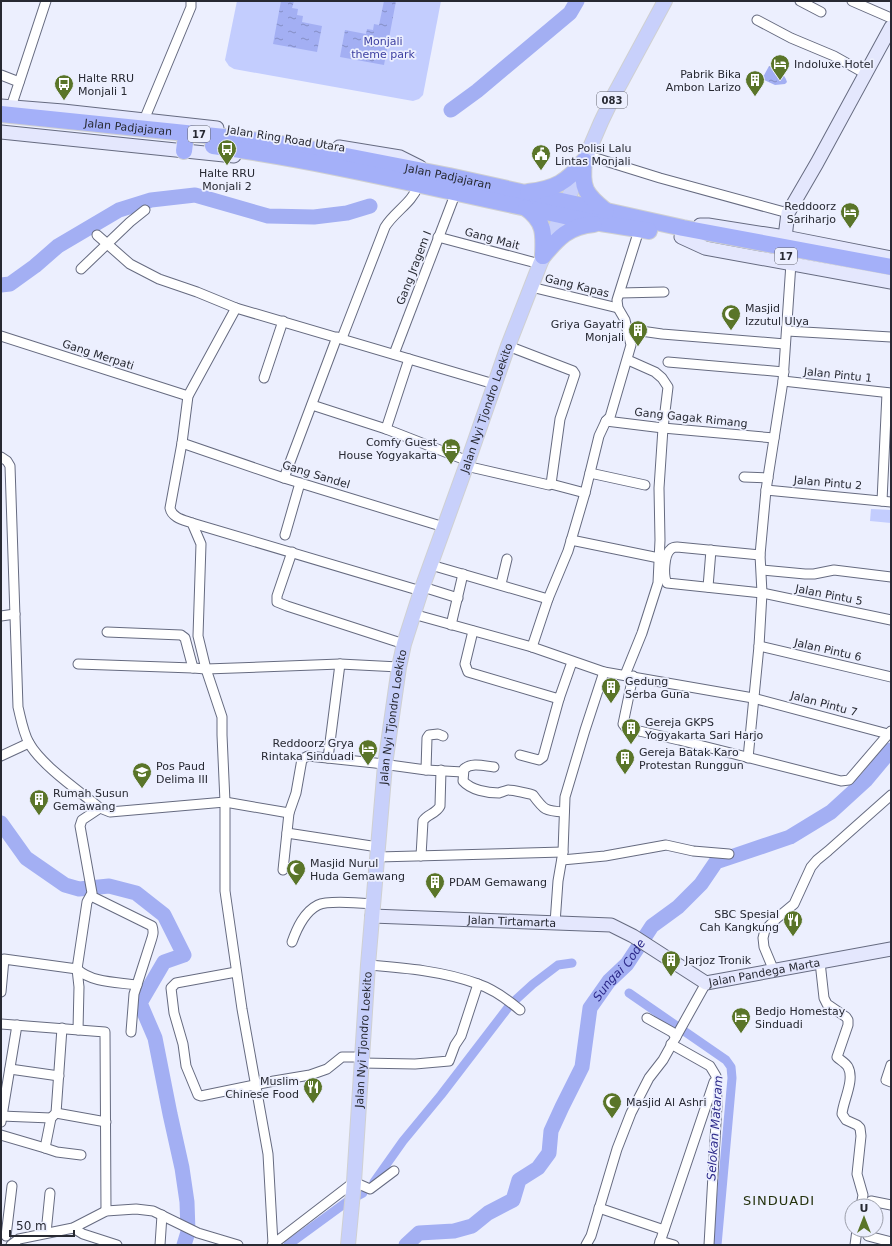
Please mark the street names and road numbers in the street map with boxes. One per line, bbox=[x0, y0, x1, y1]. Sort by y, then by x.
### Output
road number: 083 bbox=[597, 92, 627, 108]
street label: Jalan Padjajaran bbox=[83, 116, 173, 138]
street label: Jalan Ring Road Utara bbox=[225, 123, 346, 155]
road number: 17 bbox=[188, 126, 210, 142]
street label: Jalan Padjajaran bbox=[403, 161, 493, 192]
street label: Gang Mait bbox=[463, 225, 522, 253]
street label: Gang Jragem I bbox=[394, 229, 434, 307]
road number: 17 bbox=[775, 248, 797, 264]
street label: Gang Kapas bbox=[543, 272, 611, 300]
street label: Gang Merpati bbox=[61, 337, 135, 373]
street label: Jalan Nyi Tjondro Loekito bbox=[457, 341, 515, 476]
street label: Jalan Pintu 1 bbox=[802, 365, 873, 385]
street label: Gang Gagak Rimang bbox=[634, 406, 748, 430]
street label: Gang Sandel bbox=[281, 459, 351, 491]
street label: Jalan Pintu 2 bbox=[792, 473, 863, 492]
street label: Jalan Pintu 5 bbox=[793, 582, 864, 608]
street label: Jalan Pintu 6 bbox=[792, 636, 863, 664]
street label: Jalan Nyi Tjondro Loekito bbox=[377, 648, 409, 786]
street label: Jalan Pintu 7 bbox=[788, 689, 859, 719]
street label: Jalan Tirtamarta bbox=[466, 913, 556, 929]
street label: Jalan Pandega Marta bbox=[707, 956, 821, 989]
street label: Jalan Nyi Tjondro Loekito bbox=[352, 971, 374, 1109]

